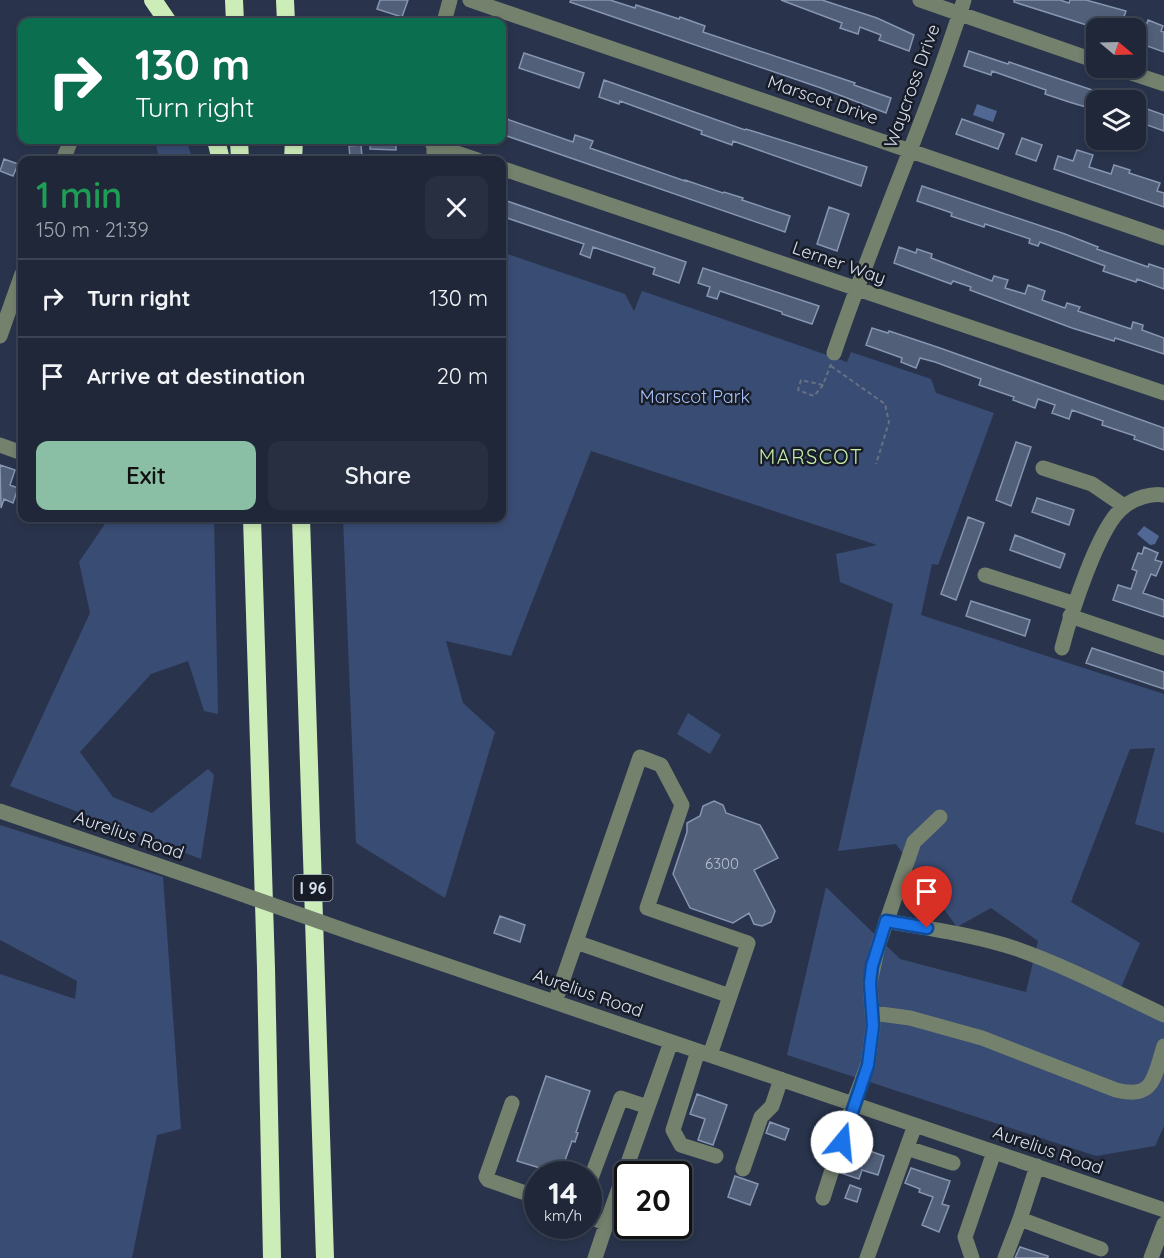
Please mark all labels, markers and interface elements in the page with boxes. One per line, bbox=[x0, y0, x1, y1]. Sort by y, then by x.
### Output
north arrow bbox=[1086, 18, 1146, 78]
map controls bbox=[1086, 18, 1146, 150]
street label: Waycross Drive bbox=[878, 21, 945, 151]
text: 130 m bbox=[135, 38, 250, 91]
icon: right bbox=[36, 42, 114, 120]
street label: Marscot Drive bbox=[765, 70, 882, 129]
text: Turn right bbox=[135, 90, 254, 124]
button: layers bbox=[1086, 90, 1146, 150]
text: 1 min bbox=[36, 172, 122, 217]
button: close bbox=[425, 176, 488, 239]
text: 150 m · 21:39 bbox=[36, 217, 149, 242]
street label: Lerner Way bbox=[789, 236, 889, 289]
icon: right bbox=[36, 282, 69, 315]
text: Turn right bbox=[87, 284, 191, 312]
text: 130 m bbox=[429, 284, 488, 312]
icon: arrive bbox=[36, 360, 69, 393]
text: Arrive at destination bbox=[87, 362, 305, 390]
text: 20 m bbox=[437, 362, 488, 390]
park label: Marscot Park bbox=[640, 385, 750, 408]
button: Exit bbox=[36, 441, 256, 510]
button: Share bbox=[268, 441, 488, 510]
district label: MARSCOT bbox=[759, 444, 863, 469]
street label: Aurelius Road bbox=[71, 805, 187, 864]
house number: 6300 bbox=[705, 854, 739, 873]
pin bbox=[901, 866, 952, 928]
road number: I 96 bbox=[294, 875, 332, 901]
icon: arrive bbox=[910, 875, 943, 908]
street label: Aurelius Road bbox=[530, 963, 646, 1022]
position arrow bbox=[810, 1110, 874, 1174]
street label: Aurelius Road bbox=[990, 1120, 1106, 1179]
speed limit sign: 20 bbox=[614, 1161, 692, 1239]
text: 14 bbox=[548, 1174, 578, 1212]
text: km/h bbox=[544, 1206, 582, 1225]

